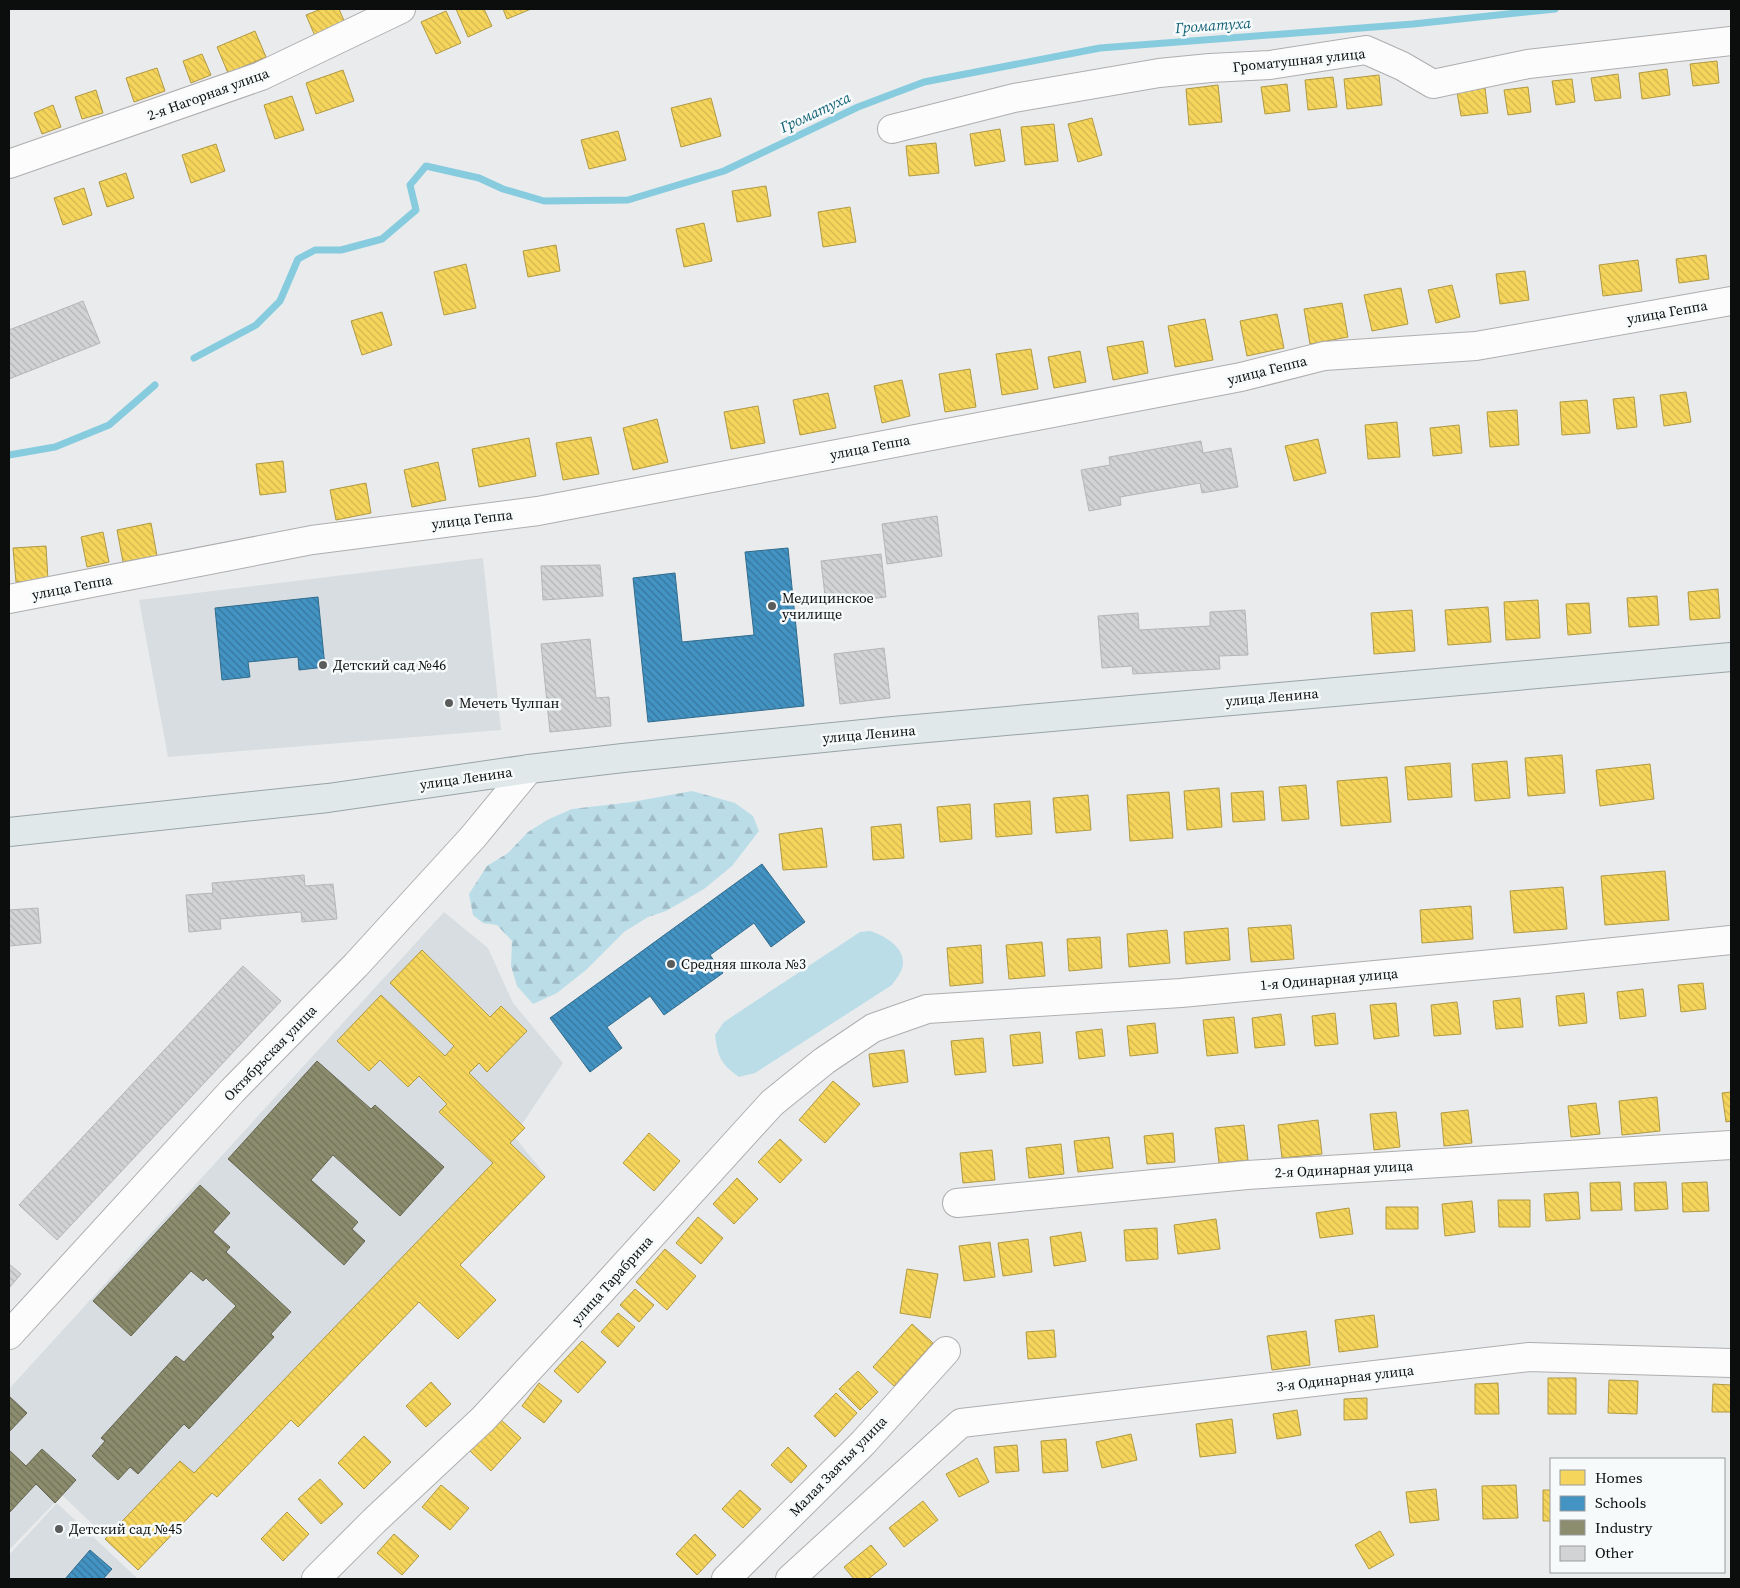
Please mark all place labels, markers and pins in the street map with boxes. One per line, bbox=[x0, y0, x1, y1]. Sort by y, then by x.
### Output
place label: Медицинское училище bbox=[782, 588, 874, 624]
marker: Медицинское училище bbox=[766, 600, 778, 612]
place label: Детский сад №46 bbox=[333, 655, 446, 675]
marker: Детский сад №46 bbox=[317, 659, 329, 671]
place label: Мечеть Чулпан bbox=[459, 693, 560, 713]
marker: Мечеть Чулпан bbox=[443, 697, 455, 709]
place label: Средняя школа №3 bbox=[681, 954, 806, 974]
marker: Средняя школа №3 bbox=[665, 958, 677, 970]
place label: Детский сад №45 bbox=[69, 1519, 182, 1539]
marker: Детский сад №45 bbox=[53, 1523, 65, 1535]

